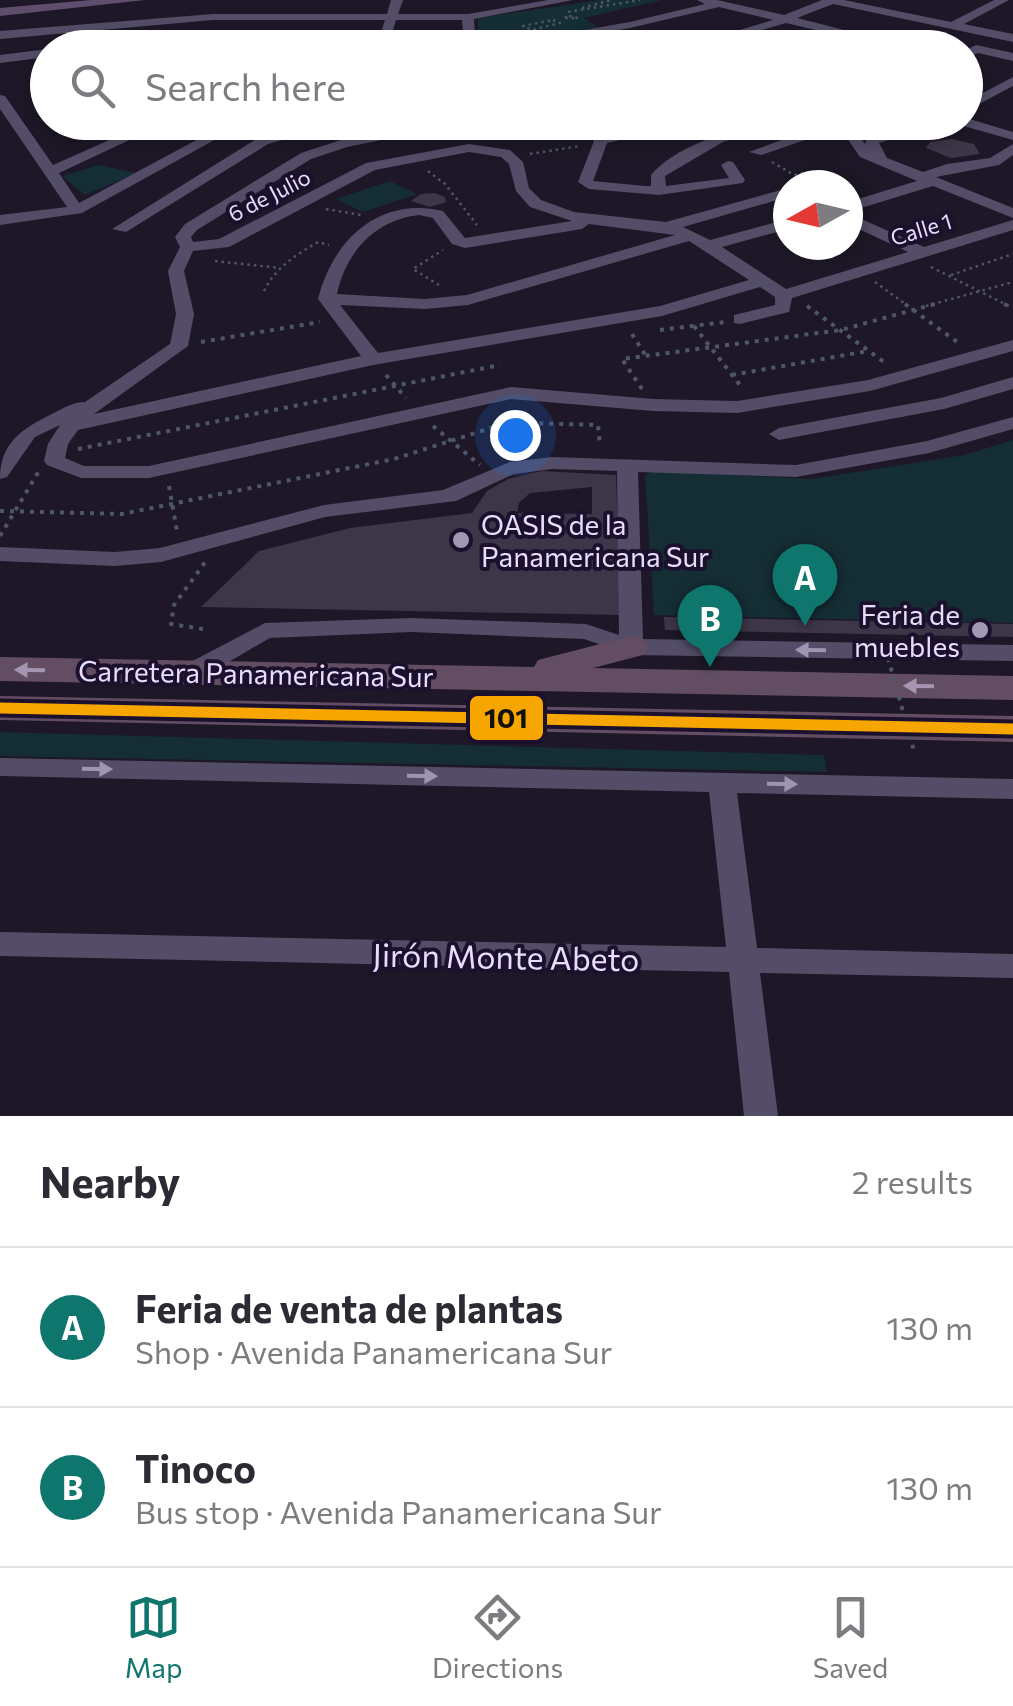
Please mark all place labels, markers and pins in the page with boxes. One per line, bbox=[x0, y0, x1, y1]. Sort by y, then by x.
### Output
place label: OASIS de la Panamericana Sur bbox=[481, 507, 709, 573]
marker: OASIS de la Panamericana Sur bbox=[450, 529, 472, 551]
pin: A bbox=[772, 544, 838, 626]
pin: B bbox=[678, 584, 742, 667]
place label: Feria de muebles bbox=[854, 597, 960, 663]
marker: Feria de muebles bbox=[969, 619, 991, 641]

